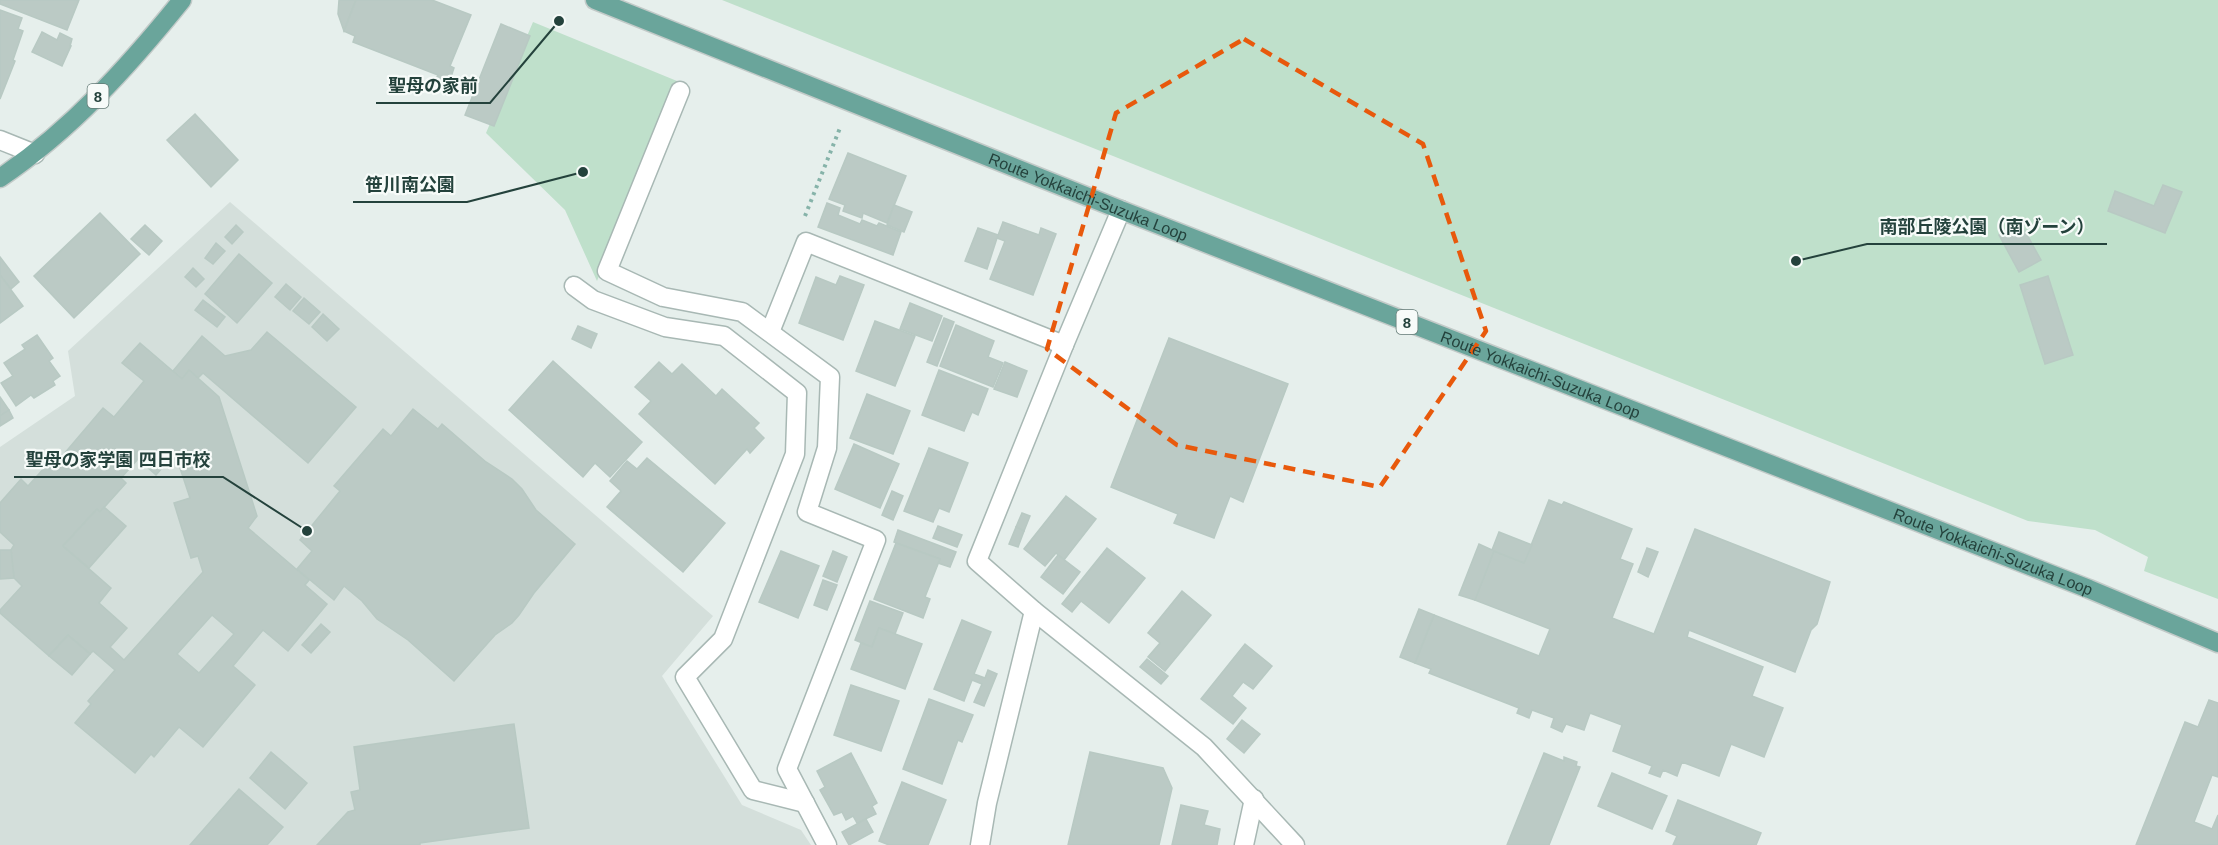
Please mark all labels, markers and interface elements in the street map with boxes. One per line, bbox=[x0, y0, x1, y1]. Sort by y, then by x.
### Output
callout: 聖母の家前 bbox=[376, 67, 490, 103]
text: 聖母の家前 bbox=[388, 76, 478, 96]
road number: 8 bbox=[88, 84, 108, 108]
street label: Route Yokkaichi-Suzuka Loop bbox=[986, 150, 1190, 244]
callout: 笹川南公園 bbox=[353, 166, 467, 202]
text: 笹川南公園 bbox=[365, 175, 455, 195]
callout: 南部丘陵公園（南ゾーン） bbox=[1867, 208, 2107, 244]
text: 南部丘陵公園（南ゾーン） bbox=[1879, 217, 2095, 237]
road number: 8 bbox=[1396, 310, 1418, 334]
street label: Route Yokkaichi-Suzuka Loop bbox=[1438, 328, 1643, 421]
callout: 聖母の家学園 四日市校 bbox=[14, 441, 223, 477]
text: 聖母の家学園 四日市校 bbox=[26, 450, 211, 470]
street label: Route Yokkaichi-Suzuka Loop bbox=[1891, 505, 2095, 598]

